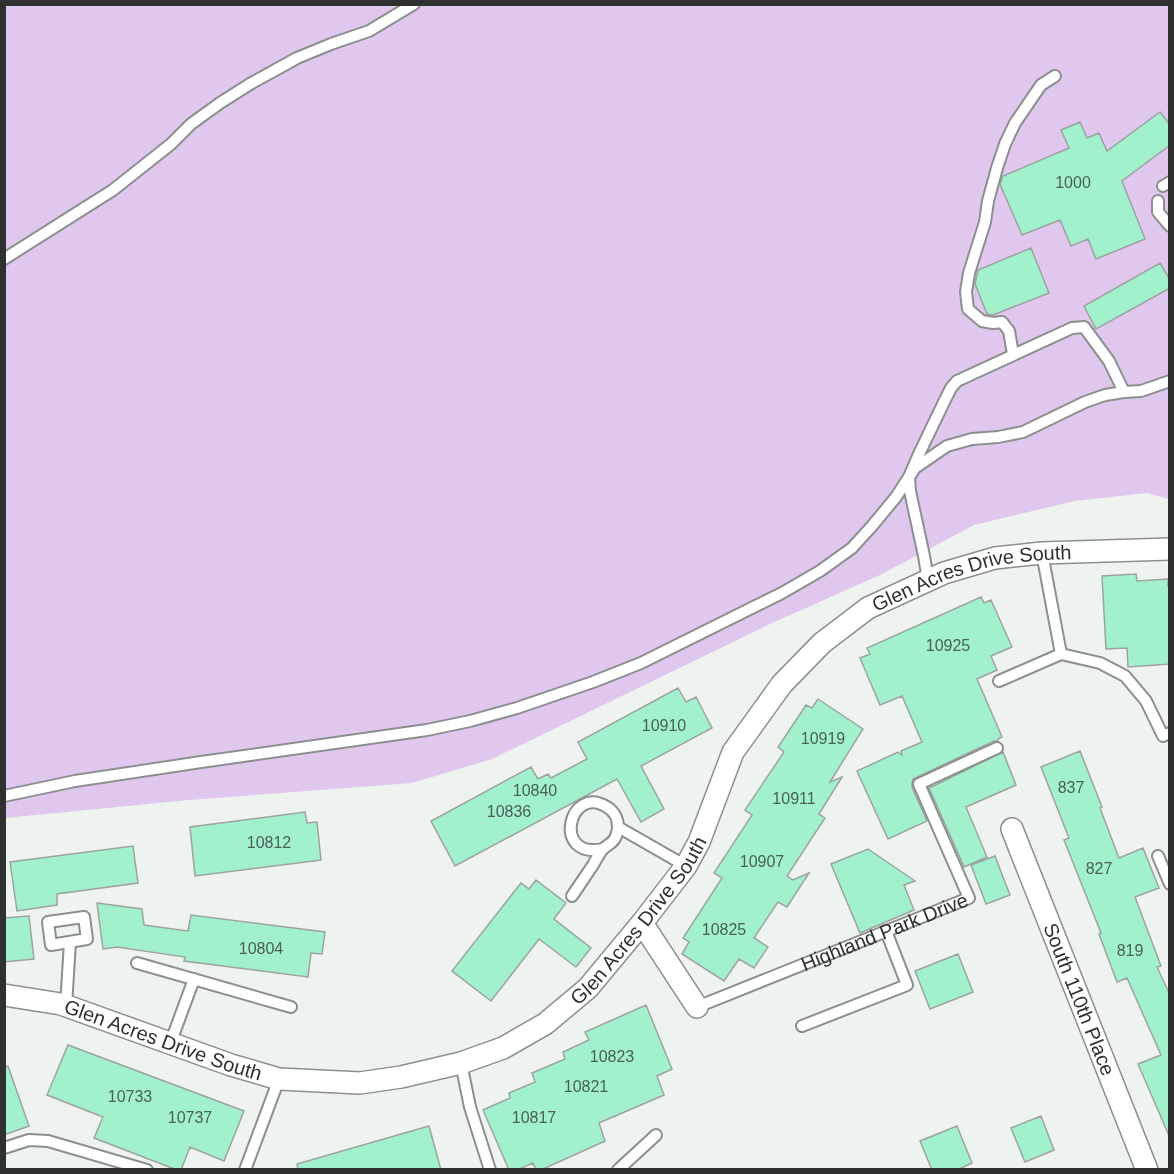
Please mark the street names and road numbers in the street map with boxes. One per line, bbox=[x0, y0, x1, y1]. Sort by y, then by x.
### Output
street label: Glen Acres Drive South bbox=[868, 541, 1072, 616]
street label: Glen Acres Drive South bbox=[566, 833, 711, 1009]
street label: Highland Park Drive bbox=[798, 889, 971, 975]
street label: South 110th Place bbox=[1039, 920, 1119, 1079]
street label: Glen Acres Drive South bbox=[61, 995, 264, 1084]

